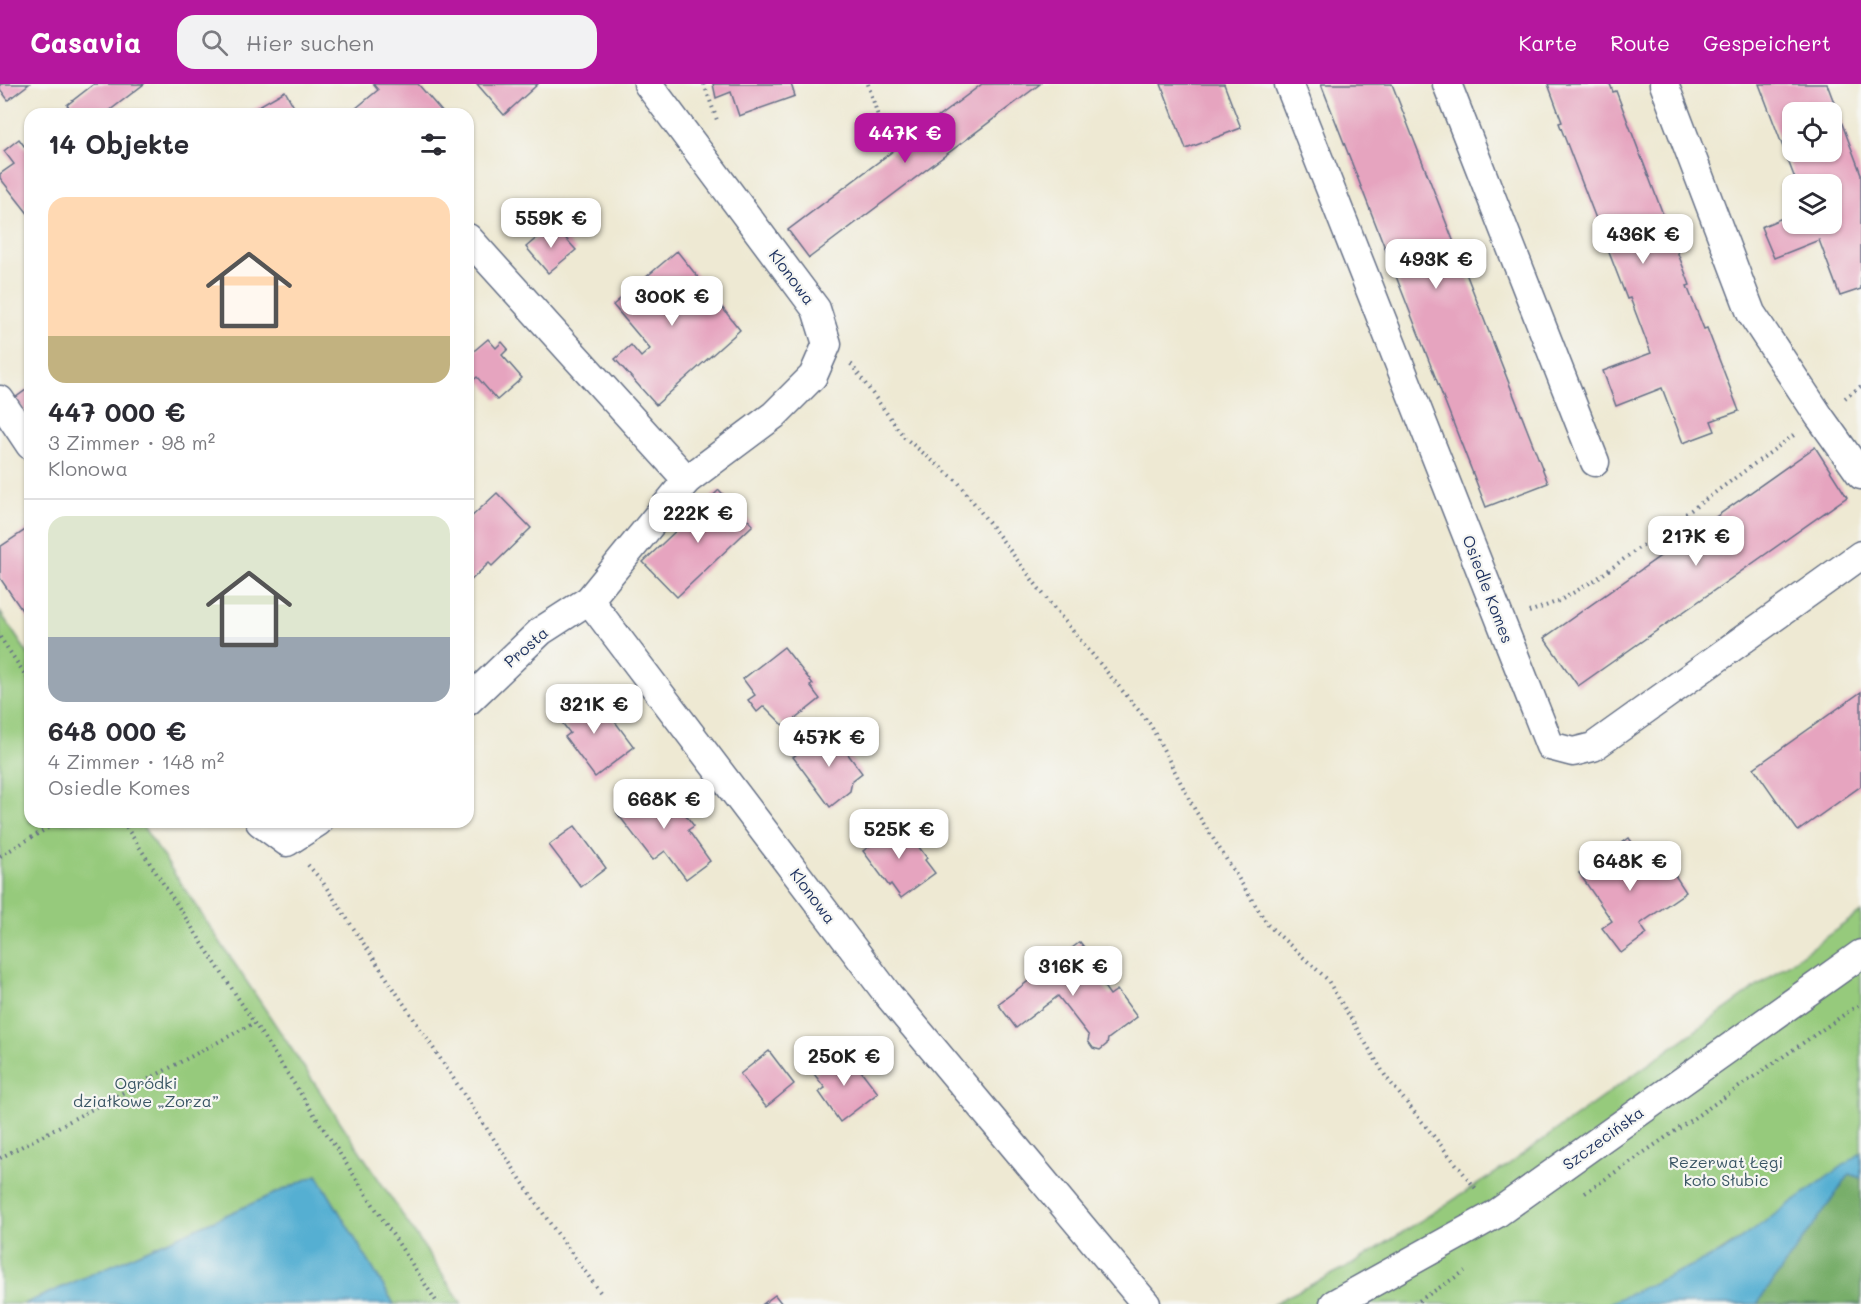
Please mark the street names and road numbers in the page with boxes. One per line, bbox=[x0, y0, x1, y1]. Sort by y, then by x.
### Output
street label: Klonowa bbox=[765, 245, 820, 309]
street label: Osiedle Komes bbox=[1458, 532, 1519, 646]
street label: Prosta bbox=[499, 622, 552, 672]
street label: Klonowa bbox=[786, 864, 841, 928]
street label: Szczecińska bbox=[1558, 1101, 1648, 1174]

